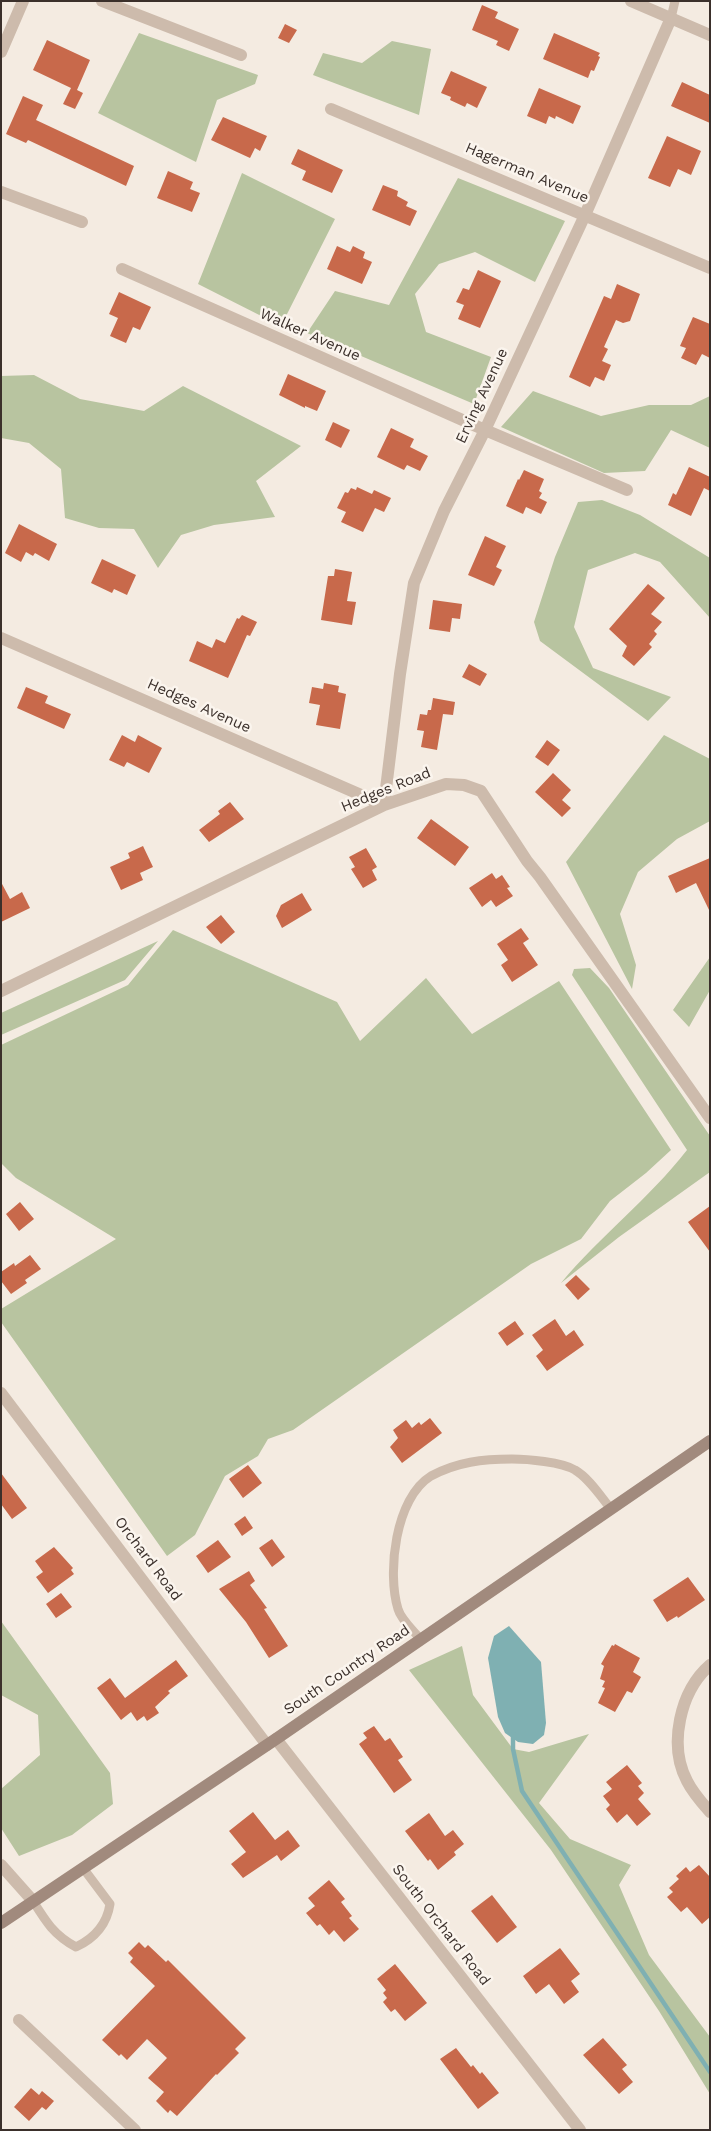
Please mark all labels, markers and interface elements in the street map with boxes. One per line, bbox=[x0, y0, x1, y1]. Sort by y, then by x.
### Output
street label: Hagerman Avenue bbox=[463, 139, 591, 207]
street label: Walker Avenue bbox=[257, 305, 363, 365]
street label: Erving Avenue bbox=[452, 346, 512, 446]
street label: Hedges Avenue bbox=[144, 675, 254, 737]
street label: Hedges Road bbox=[338, 764, 434, 816]
street label: Orchard Road bbox=[111, 1514, 185, 1604]
street label: South Country Road bbox=[281, 1621, 413, 1719]
street label: South Orchard Road bbox=[388, 1861, 494, 1989]

